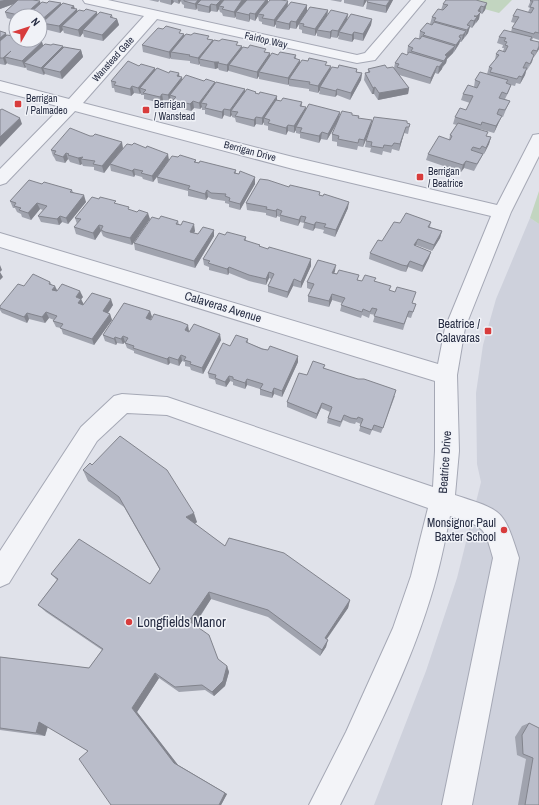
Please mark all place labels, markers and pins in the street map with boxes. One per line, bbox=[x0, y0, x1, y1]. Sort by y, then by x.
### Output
place label: Berrigan / Palmadeo bbox=[26, 92, 68, 117]
place label: Berrigan / Wanstead bbox=[154, 98, 195, 123]
marker: Berrigan / Palmadeo bbox=[13, 99, 23, 109]
marker: Berrigan / Wanstead bbox=[141, 105, 151, 115]
place label: Berrigan / Beatrice bbox=[428, 165, 464, 190]
marker: Berrigan / Beatrice bbox=[415, 172, 425, 182]
place label: Beatrice / Calavaras bbox=[436, 316, 480, 346]
marker: Beatrice / Calavaras bbox=[483, 326, 493, 336]
place label: Monsignor Paul Baxter School bbox=[427, 515, 496, 545]
marker: Monsignor Paul Baxter School bbox=[499, 525, 509, 535]
place label: Longfields Manor bbox=[137, 613, 226, 631]
marker: Longfields Manor bbox=[124, 617, 134, 627]

